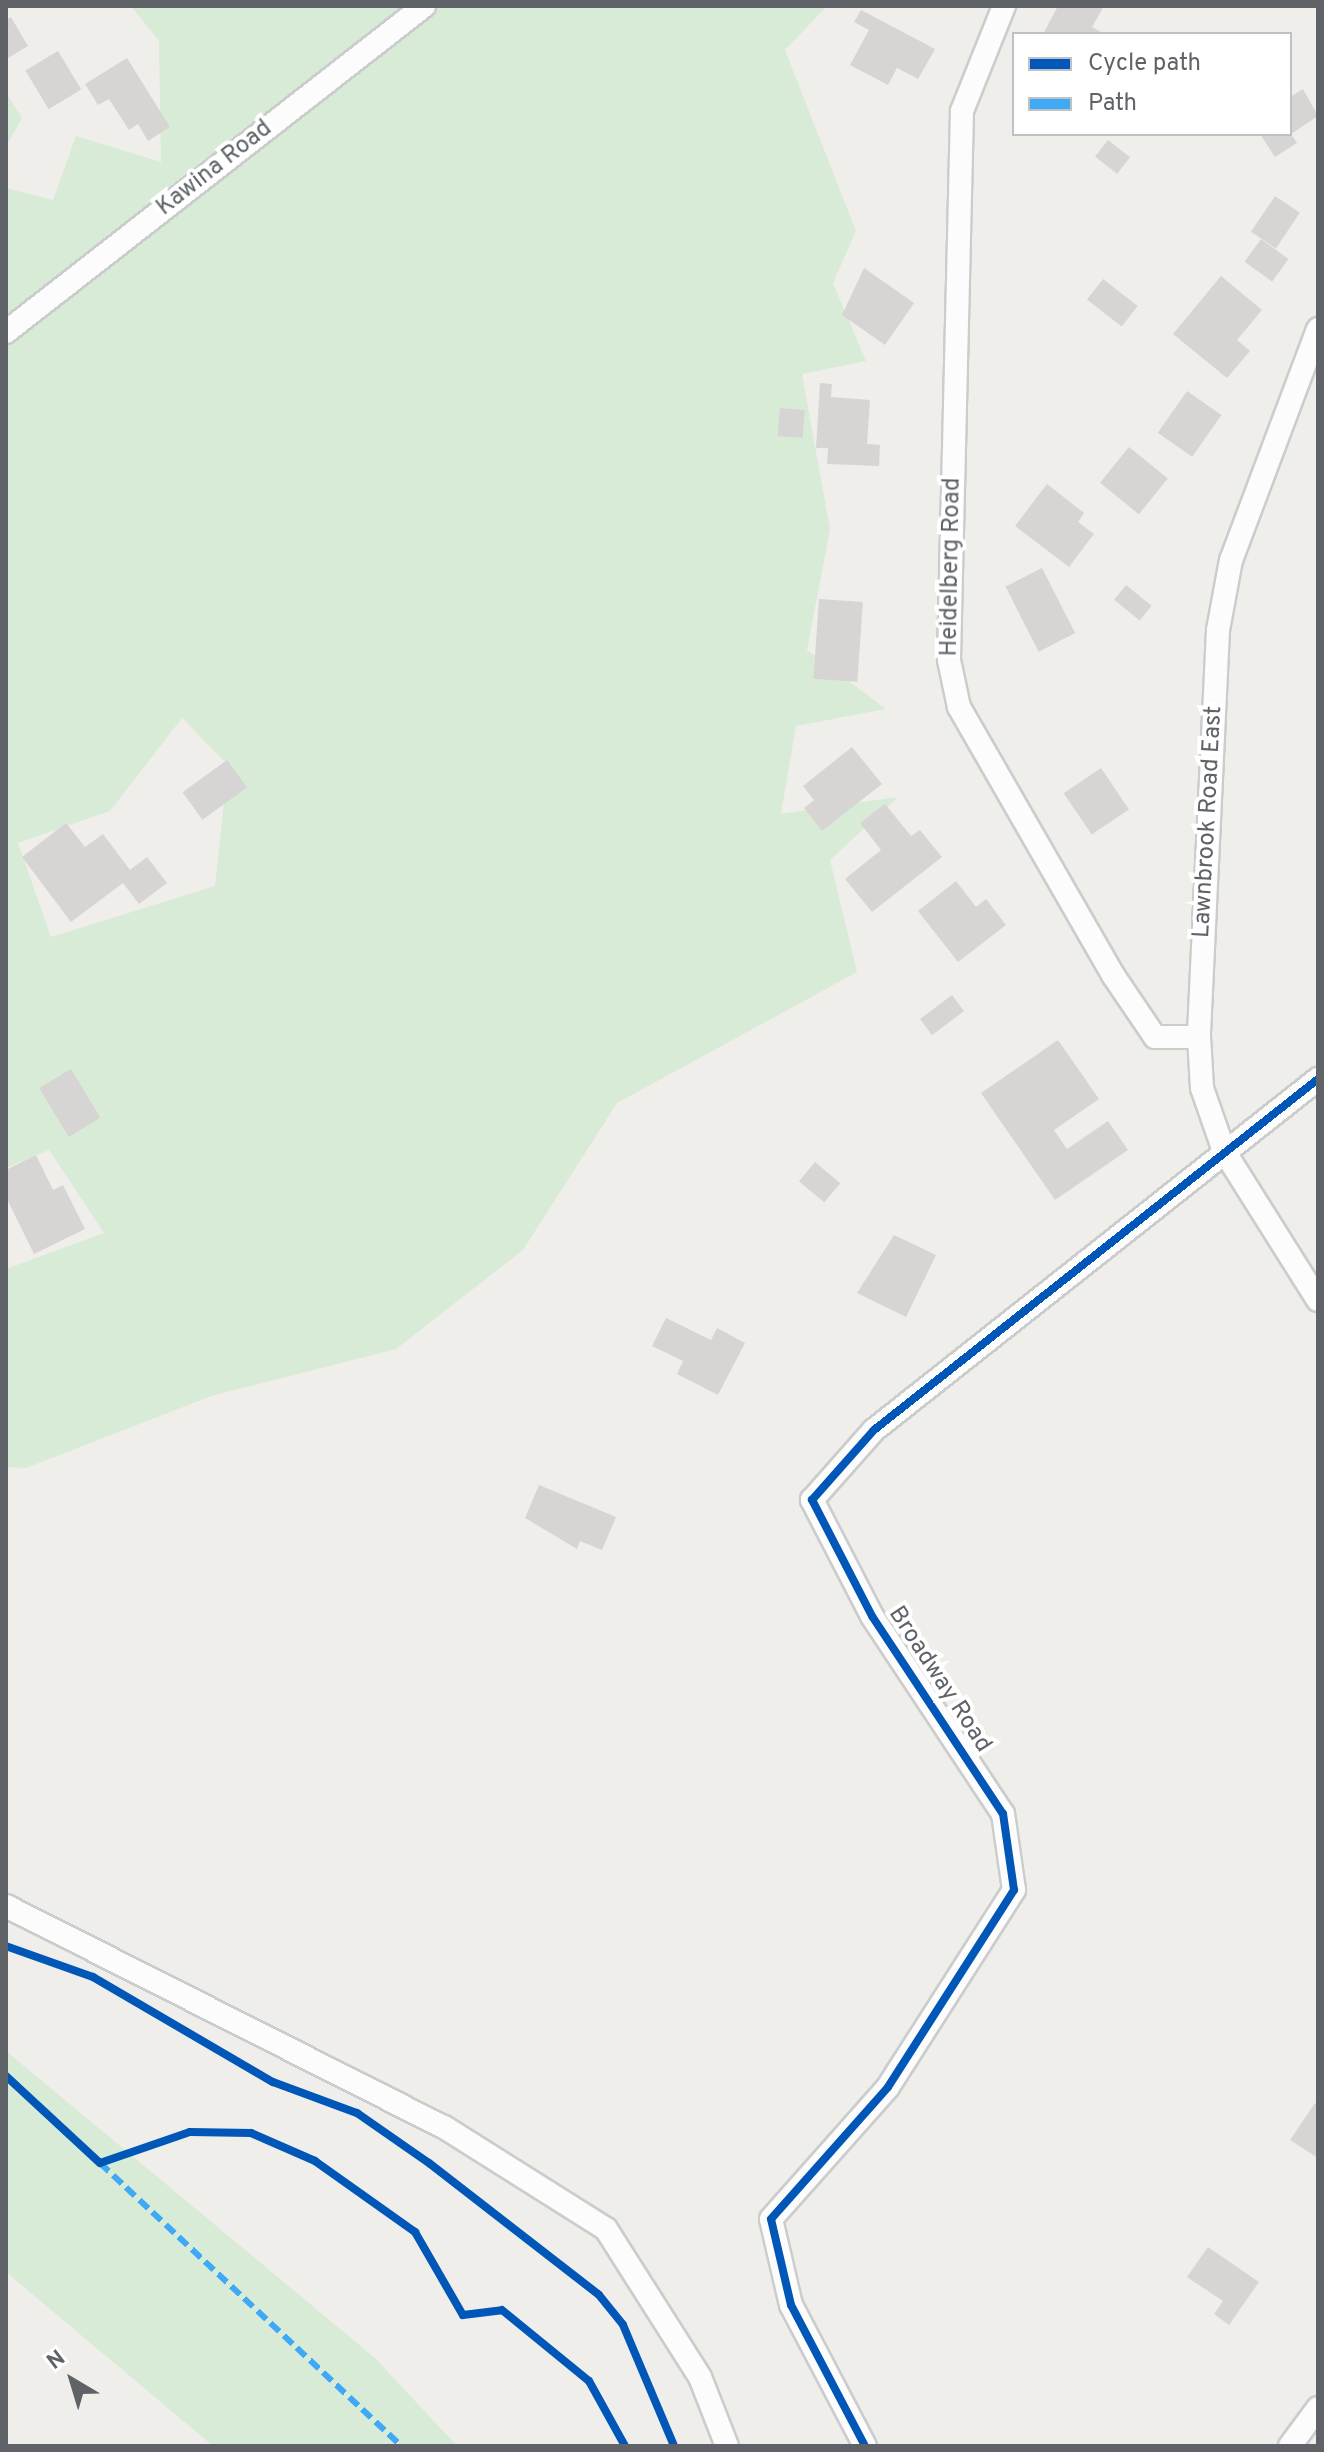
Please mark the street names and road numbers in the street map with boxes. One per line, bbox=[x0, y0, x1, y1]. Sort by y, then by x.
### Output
street label: Kawina Road bbox=[152, 115, 278, 223]
street label: Heidelberg Road bbox=[936, 477, 968, 657]
street label: Lawnbrook Road East bbox=[1189, 705, 1229, 939]
street label: Broadway Road bbox=[881, 1602, 997, 1758]

